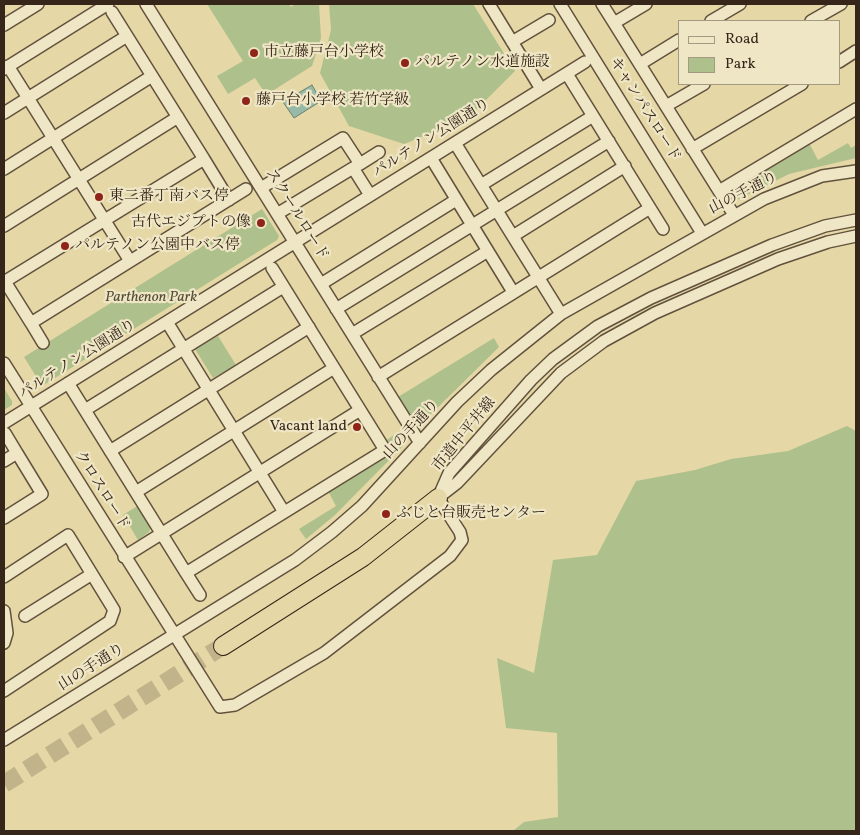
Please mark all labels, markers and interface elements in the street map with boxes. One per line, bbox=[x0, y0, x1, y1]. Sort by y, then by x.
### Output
legend bbox=[678, 20, 840, 85]
text: Road bbox=[725, 29, 759, 50]
place label: 市立藤戸台小学校 bbox=[264, 44, 384, 62]
marker: 市立藤戸台小学校 bbox=[248, 47, 260, 59]
place label: パルテノン水道施設 bbox=[415, 54, 550, 72]
street label: キャンパスロード bbox=[605, 54, 683, 166]
text: Park bbox=[725, 54, 756, 75]
marker: パルテノン水道施設 bbox=[399, 57, 411, 69]
place label: 藤戸台小学校 若竹学級 bbox=[256, 92, 409, 110]
marker: 藤戸台小学校 若竹学級 bbox=[240, 95, 252, 107]
street label: パルテノン公園通り bbox=[370, 96, 494, 182]
street label: スクールロード bbox=[261, 166, 331, 264]
street label: 山の手通り bbox=[707, 169, 781, 219]
place label: 東二番丁南バス停 bbox=[109, 188, 229, 206]
marker: 東二番丁南バス停 bbox=[93, 191, 105, 203]
place label: 古代エジプトの像 bbox=[131, 214, 251, 232]
marker: 古代エジプトの像 bbox=[255, 217, 267, 229]
place label: パルテノン公園中バス停 bbox=[75, 237, 240, 255]
marker: パルテノン公園中バス停 bbox=[59, 240, 71, 252]
park label: Parthenon Park bbox=[105, 289, 197, 307]
street label: パルテノン公園通り bbox=[16, 317, 140, 403]
street label: 市道中平井線 bbox=[430, 394, 500, 476]
street label: 山の手通り bbox=[380, 396, 444, 464]
place label: Vacant land bbox=[270, 418, 347, 436]
marker: Vacant land bbox=[351, 421, 363, 433]
street label: クロスロード bbox=[70, 448, 132, 534]
place label: ふじと台販売センター bbox=[396, 505, 546, 523]
marker: ふじと台販売センター bbox=[380, 508, 392, 520]
street label: 山の手通り bbox=[55, 640, 129, 696]

